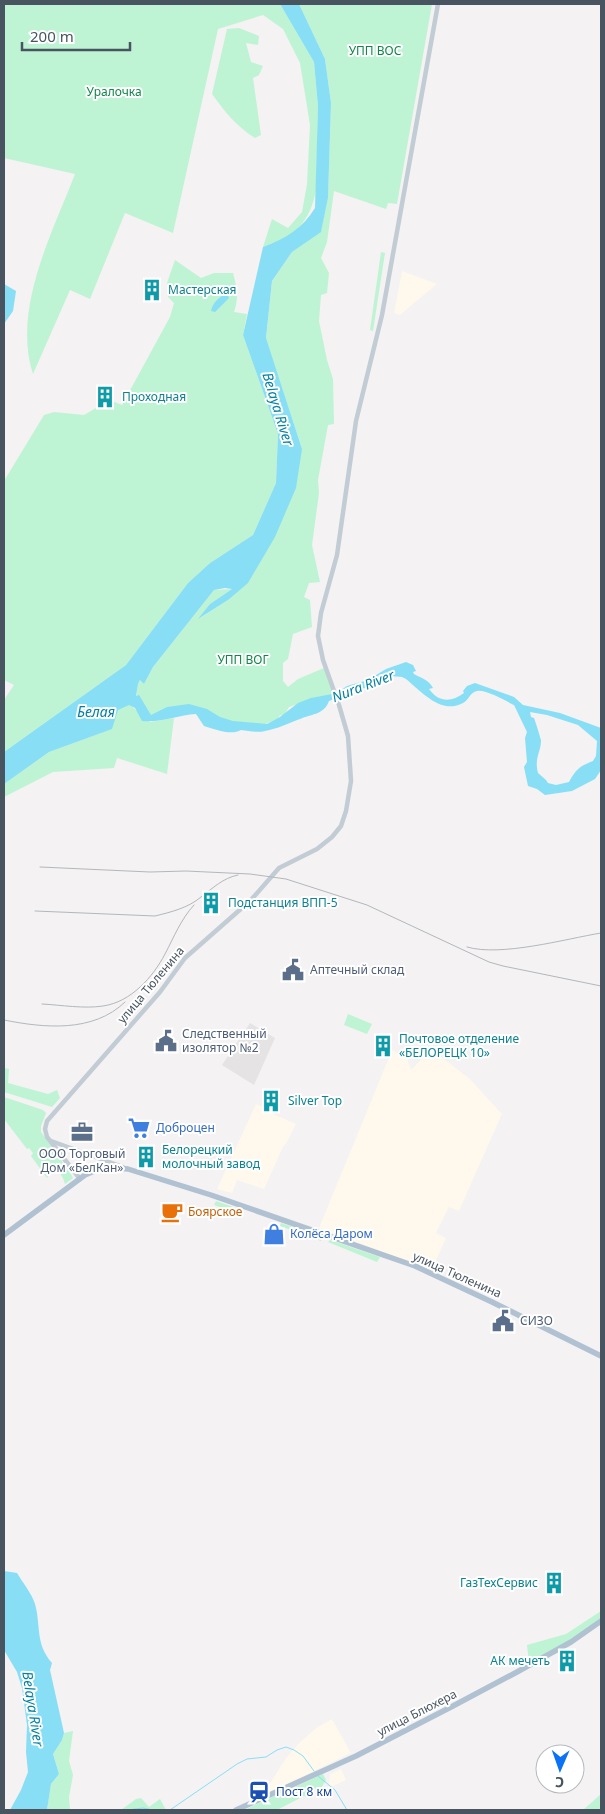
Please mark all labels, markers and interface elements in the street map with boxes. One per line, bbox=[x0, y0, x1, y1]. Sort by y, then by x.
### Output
scale bar bbox=[22, 20, 130, 52]
text: 200 m bbox=[30, 26, 74, 46]
park label: УПП ВОС bbox=[349, 42, 402, 59]
park label: Уралочка bbox=[86, 83, 142, 100]
building icon: Мастерская bbox=[139, 277, 165, 303]
place label: Мастерская bbox=[168, 281, 237, 298]
water label: Belaya River bbox=[258, 370, 299, 448]
building icon: Проходная bbox=[92, 384, 118, 410]
place label: Проходная bbox=[122, 388, 186, 405]
park label: УПП ВОГ bbox=[217, 651, 269, 668]
water label: Nura River bbox=[329, 665, 397, 706]
water label: Белая bbox=[77, 702, 115, 721]
building icon: Подстанция ВПП-5 bbox=[198, 890, 224, 916]
place label: Подстанция ВПП-5 bbox=[228, 894, 338, 911]
street label: улица Тюленина bbox=[113, 943, 188, 1027]
public building icon: Аптечный склад bbox=[280, 957, 306, 983]
place label: Аптечный склад bbox=[310, 961, 405, 978]
place label: Следственный изолятор №2 bbox=[182, 1025, 267, 1056]
public building icon: Следственный изолятор №2 bbox=[153, 1028, 179, 1054]
place label: Почтовое отделение «БЕЛОРЕЦК 10» bbox=[399, 1030, 520, 1061]
building icon: Почтовое отделение «БЕЛОРЕЦК 10» bbox=[370, 1033, 396, 1059]
building icon: Silver Top bbox=[258, 1088, 284, 1114]
place label: Silver Top bbox=[288, 1092, 342, 1109]
supermarket icon: Доброцен bbox=[126, 1115, 152, 1141]
office icon: ООО Торговый Дом «БелКан» bbox=[69, 1119, 95, 1145]
place label: Доброцен bbox=[156, 1119, 215, 1136]
place label: Белорецкий молочный завод bbox=[162, 1141, 261, 1172]
building icon: Белорецкий молочный завод bbox=[133, 1144, 159, 1170]
place label: ООО Торговый Дом «БелКан» bbox=[39, 1145, 125, 1176]
cafe icon: Боярское bbox=[159, 1199, 185, 1225]
place label: Боярское bbox=[188, 1203, 243, 1220]
shop icon: Колёса Даром bbox=[261, 1221, 287, 1247]
place label: Колёса Даром bbox=[290, 1225, 373, 1242]
street label: улица Тюленина bbox=[410, 1247, 504, 1302]
public building icon: СИЗО bbox=[490, 1308, 516, 1334]
place label: СИЗО bbox=[520, 1312, 553, 1329]
building icon: ГазТехСервис bbox=[541, 1570, 567, 1596]
place label: ГазТехСервис bbox=[460, 1574, 538, 1591]
building icon: АК мечеть bbox=[554, 1648, 580, 1674]
place label: АК мечеть bbox=[490, 1652, 550, 1669]
water label: Belaya River bbox=[18, 1670, 49, 1748]
street label: улица Блюхера bbox=[374, 1685, 460, 1740]
north arrow bbox=[535, 1744, 585, 1794]
text: С bbox=[555, 1773, 564, 1792]
station icon: Пост 8 км bbox=[246, 1779, 272, 1805]
place label: Пост 8 км bbox=[276, 1783, 332, 1800]

